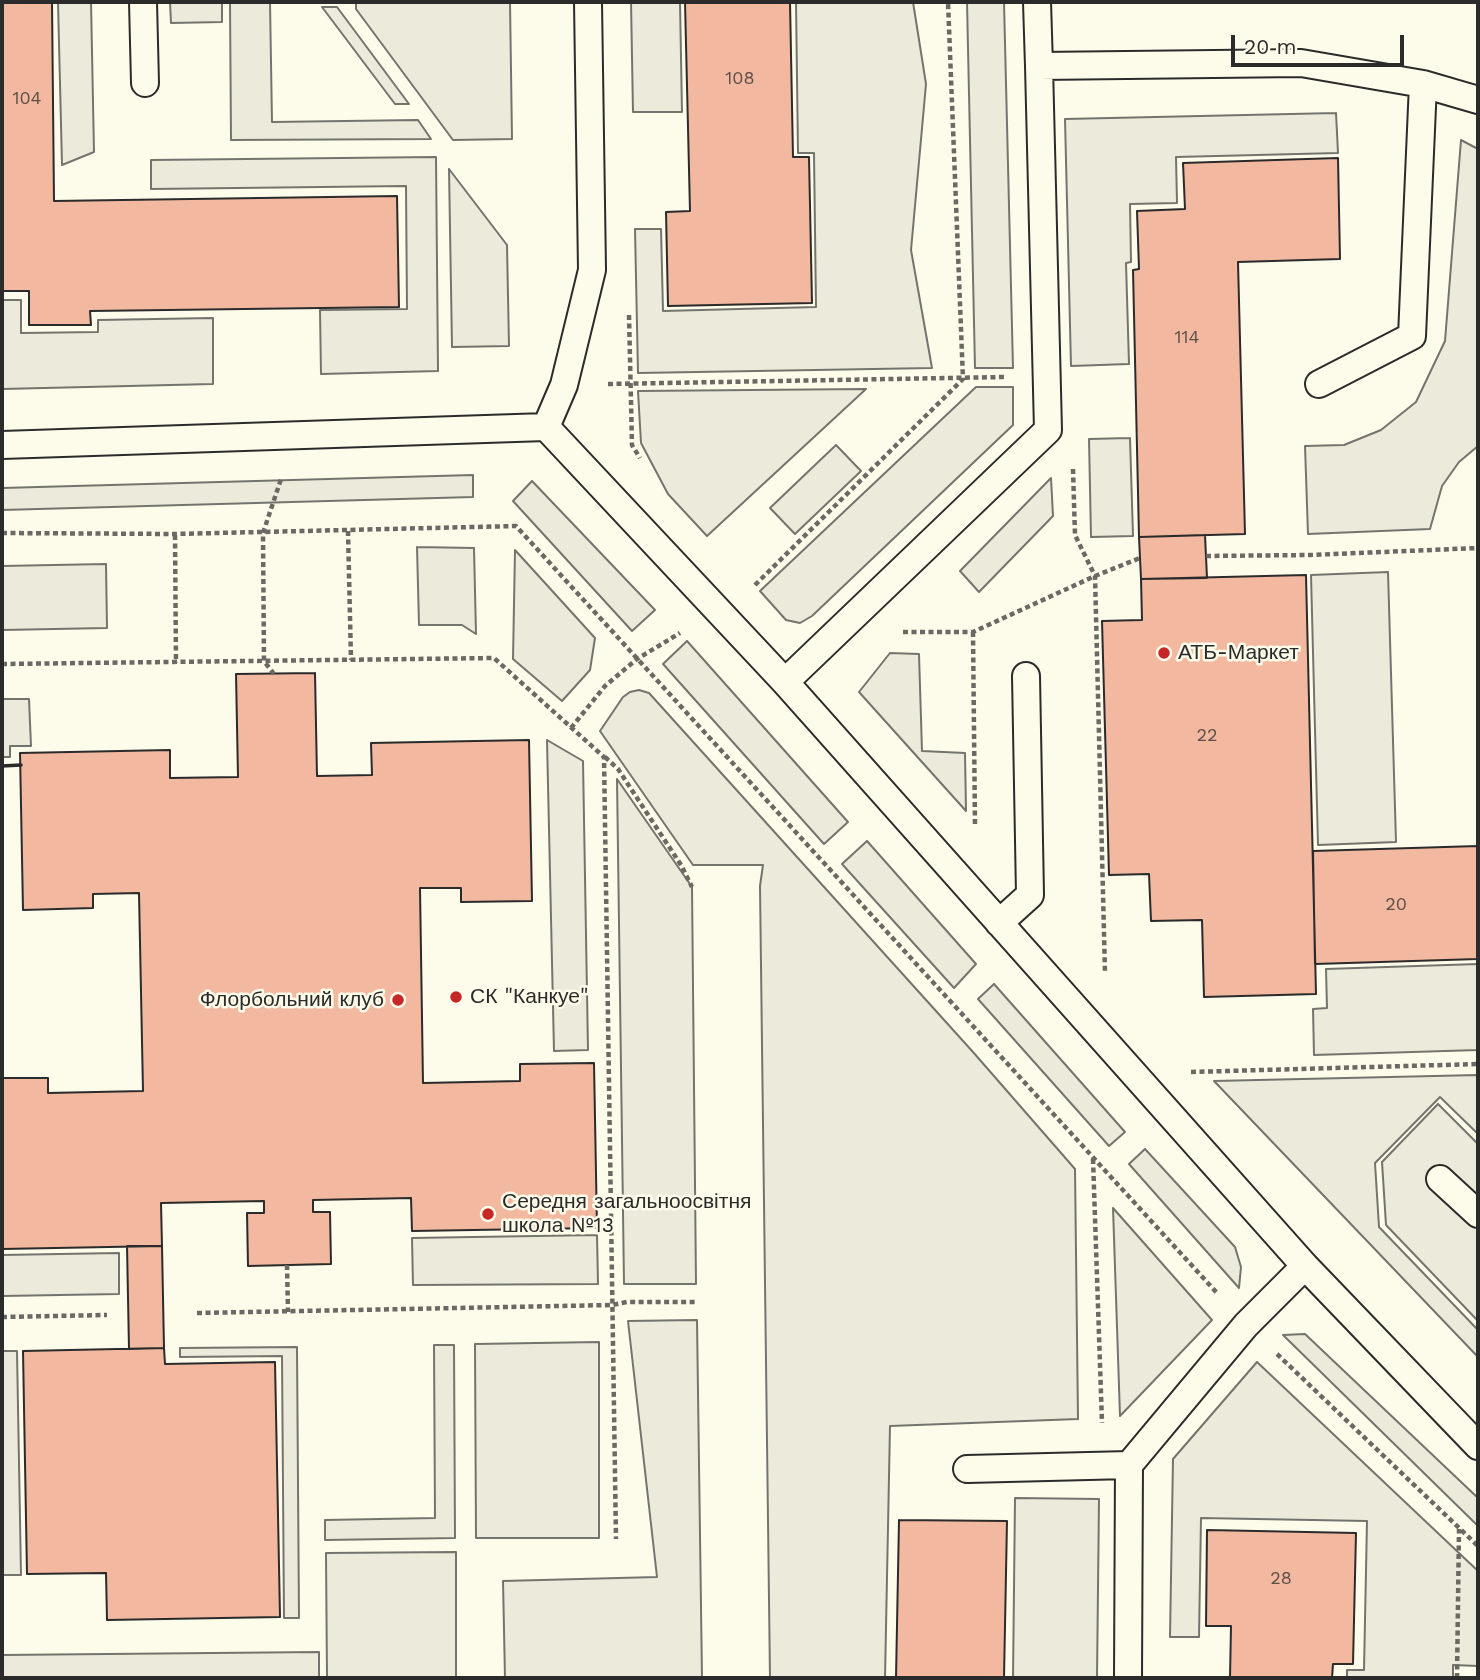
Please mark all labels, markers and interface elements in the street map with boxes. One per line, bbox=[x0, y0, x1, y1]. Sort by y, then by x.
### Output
scale bar bbox=[1235, 21, 1408, 65]
text: 20 m bbox=[1244, 34, 1296, 59]
house number: 108 bbox=[725, 68, 755, 90]
house number: 104 bbox=[12, 88, 42, 110]
house number: 114 bbox=[1174, 327, 1200, 349]
place label: АТБ-Маркет bbox=[1178, 640, 1299, 666]
marker: АТБ-Маркет bbox=[1156, 645, 1172, 661]
house number: 22 bbox=[1197, 725, 1217, 747]
house number: 20 bbox=[1385, 894, 1407, 916]
place label: СК "Канкуе" bbox=[470, 984, 588, 1010]
place label: Флорбольний клуб bbox=[200, 987, 384, 1013]
marker: СК "Канкуе" bbox=[448, 989, 464, 1005]
marker: Флорбольний клуб bbox=[390, 992, 406, 1008]
place label: Середня загальноосвітня школа №13 bbox=[502, 1189, 751, 1239]
marker: Середня загальноосвітня школа №13 bbox=[480, 1206, 496, 1222]
house number: 28 bbox=[1270, 1568, 1292, 1590]

